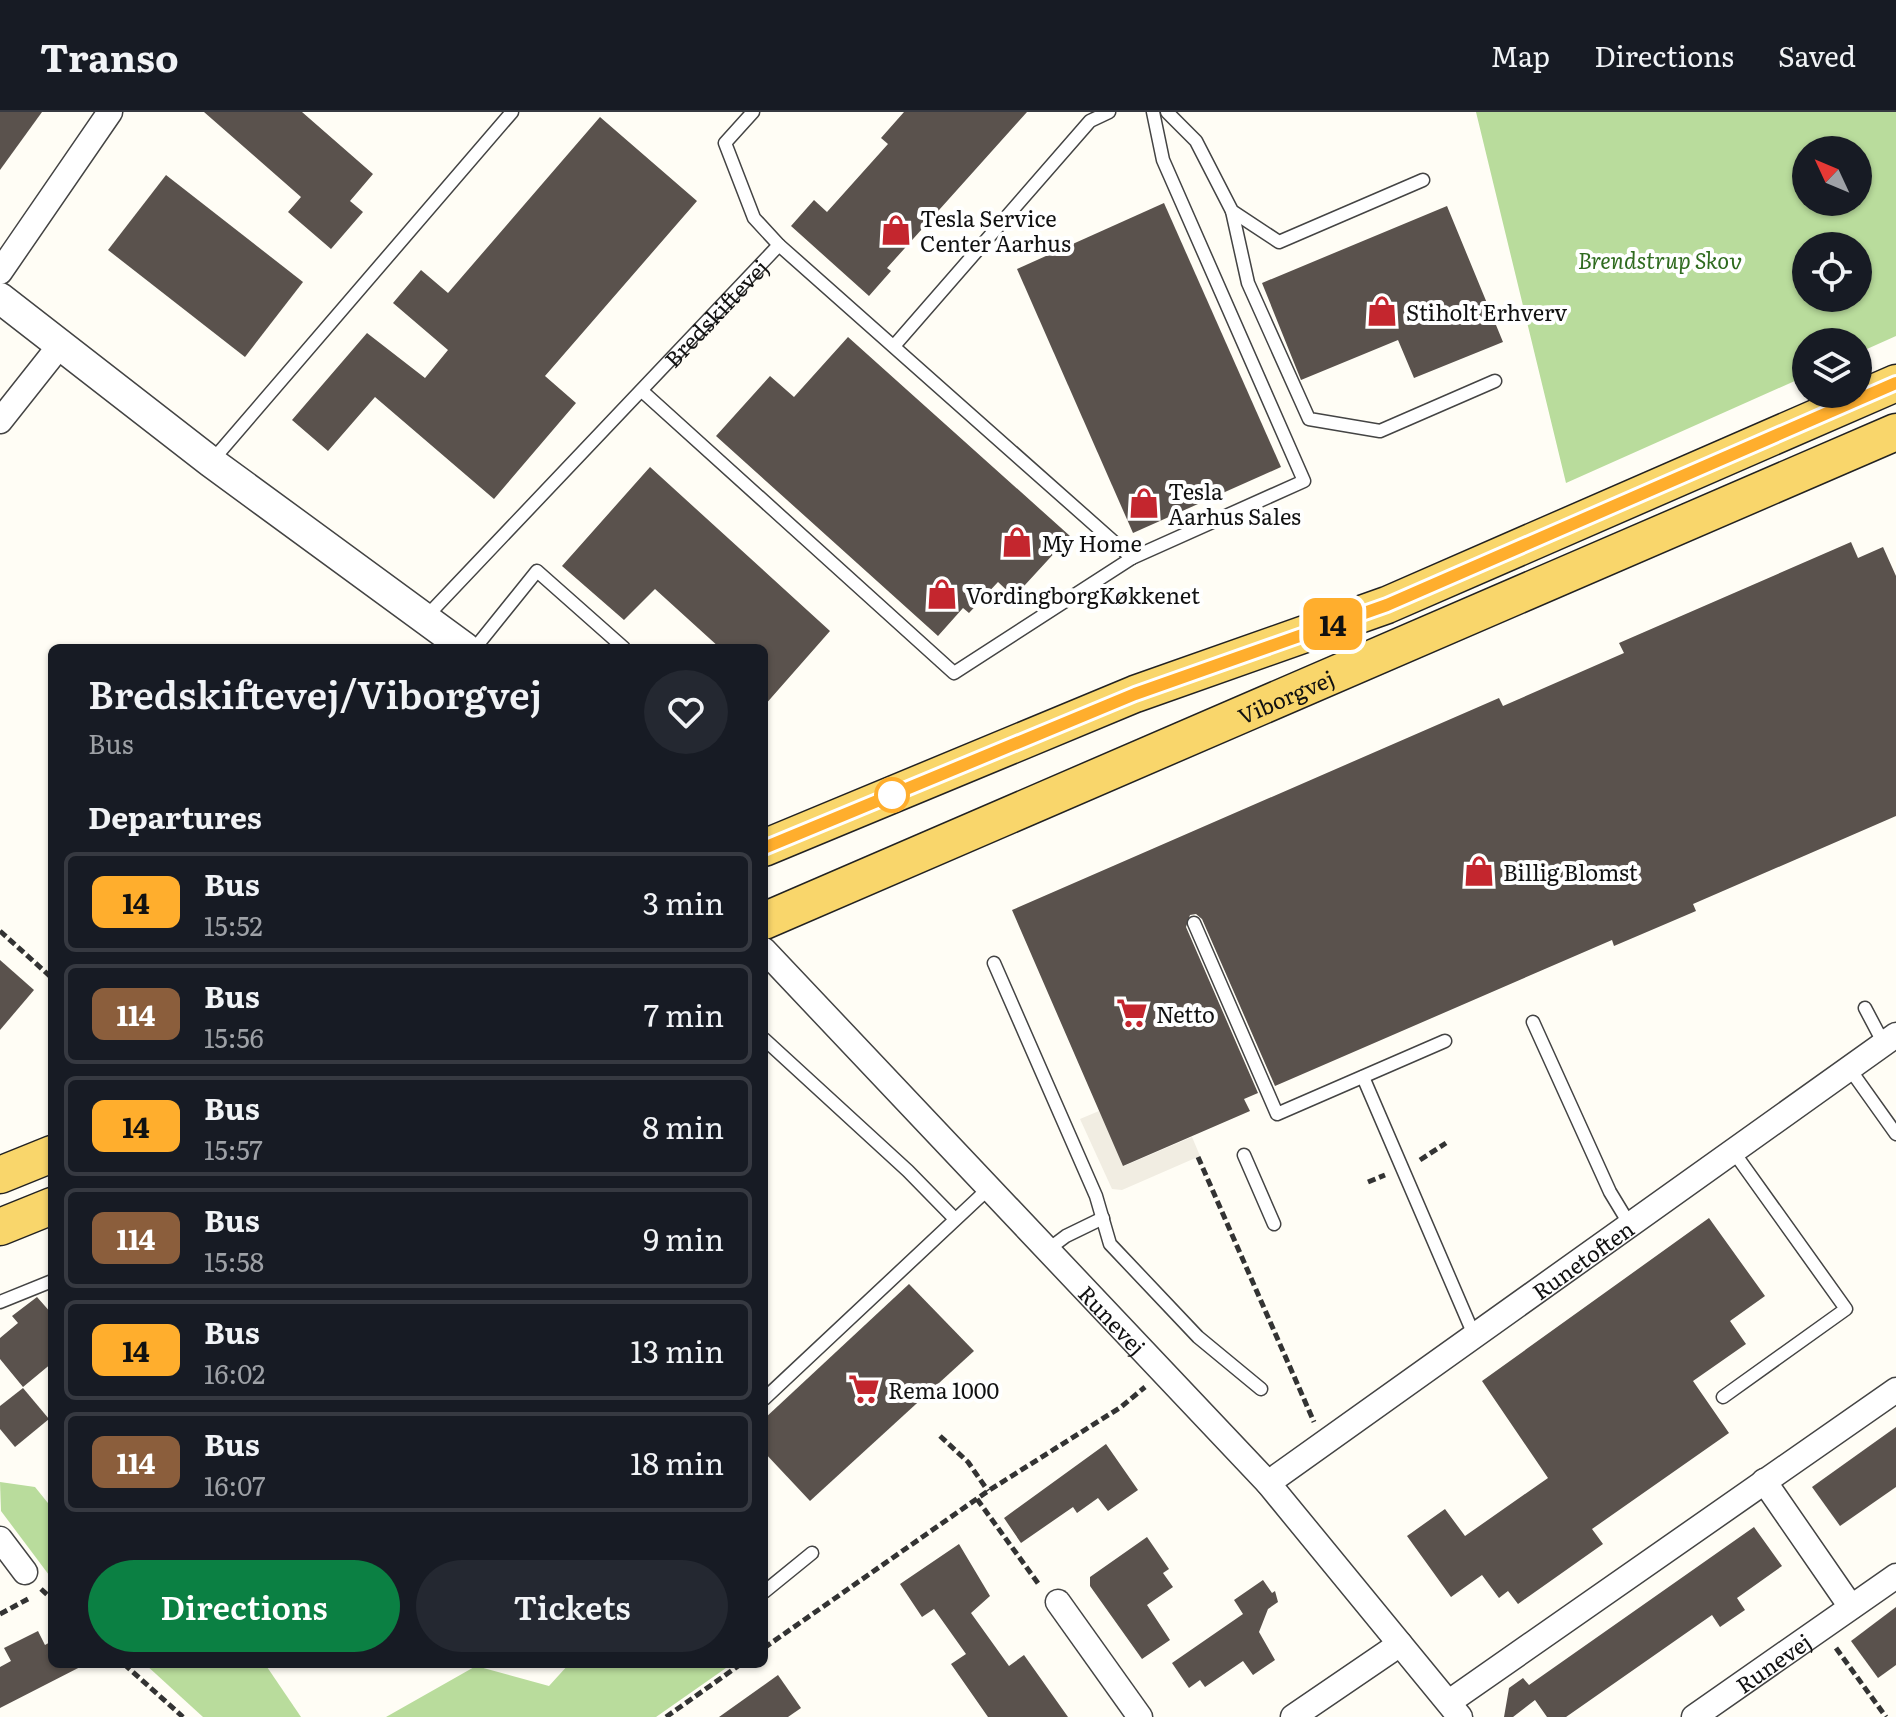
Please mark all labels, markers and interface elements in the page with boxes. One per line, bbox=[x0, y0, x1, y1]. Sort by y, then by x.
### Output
text: Transo bbox=[40, 27, 179, 84]
text: Map bbox=[1491, 34, 1550, 76]
text: Directions bbox=[1594, 34, 1734, 76]
text: Saved bbox=[1778, 34, 1856, 76]
north arrow bbox=[1792, 136, 1872, 216]
map controls bbox=[1792, 136, 1872, 408]
place label: Tesla Service Center Aarhus bbox=[920, 201, 1071, 259]
shop icon: Tesla Service Center Aarhus bbox=[879, 213, 913, 247]
button: locate bbox=[1792, 232, 1872, 312]
park label: Brendstrup Skov bbox=[1578, 243, 1742, 276]
street label: Bredskiftevej bbox=[656, 251, 775, 374]
shop icon: Stiholt Erhverv bbox=[1365, 294, 1399, 328]
place label: Stiholt Erhverv bbox=[1406, 295, 1567, 328]
button: layers bbox=[1792, 328, 1872, 408]
place label: Tesla Aarhus Sales bbox=[1168, 474, 1301, 532]
shop icon: Tesla Aarhus Sales bbox=[1127, 486, 1161, 520]
shop icon: My Home bbox=[1000, 525, 1034, 559]
place label: My Home bbox=[1041, 526, 1142, 559]
shop icon: VordingborgKøkkenet bbox=[925, 577, 959, 611]
place label: VordingborgKøkkenet bbox=[966, 578, 1200, 611]
line badge: 14 bbox=[1297, 598, 1369, 650]
text: 14 bbox=[1319, 603, 1347, 645]
street label: Viborgvej bbox=[1232, 660, 1339, 731]
text: Bredskiftevej/Viborgvej bbox=[88, 664, 542, 721]
button: heart bbox=[644, 670, 728, 754]
text: Bus bbox=[88, 723, 133, 762]
unlabelled marker bbox=[875, 778, 909, 812]
text: Departures bbox=[88, 794, 262, 838]
shop icon: Billig Blomst bbox=[1462, 854, 1496, 888]
place label: Billig Blomst bbox=[1503, 855, 1638, 888]
text: Bus bbox=[204, 861, 260, 905]
text: 3 min bbox=[643, 880, 724, 924]
text: 14 bbox=[122, 881, 150, 923]
text: 15:52 bbox=[204, 905, 263, 944]
text: Bus bbox=[204, 973, 260, 1017]
text: 7 min bbox=[644, 992, 724, 1036]
text: 114 bbox=[116, 993, 156, 1035]
supermarket icon: Netto bbox=[1115, 996, 1149, 1030]
place label: Netto bbox=[1156, 997, 1215, 1030]
text: 15:56 bbox=[204, 1017, 264, 1056]
text: Bus bbox=[204, 1085, 260, 1129]
text: 8 min bbox=[643, 1104, 724, 1148]
text: 14 bbox=[122, 1105, 150, 1147]
text: 15:57 bbox=[204, 1129, 263, 1168]
text: Bus bbox=[204, 1197, 260, 1241]
street label: Runetoften bbox=[1525, 1211, 1640, 1307]
text: 9 min bbox=[643, 1216, 724, 1260]
text: 114 bbox=[116, 1217, 156, 1259]
text: 15:58 bbox=[204, 1241, 264, 1280]
street label: Runevej bbox=[1072, 1277, 1154, 1361]
text: Bus bbox=[204, 1309, 260, 1353]
text: 13 min bbox=[631, 1328, 724, 1372]
text: 14 bbox=[122, 1329, 150, 1371]
text: 16:02 bbox=[204, 1353, 265, 1392]
supermarket icon: Rema 1000 bbox=[847, 1372, 881, 1406]
place label: Rema 1000 bbox=[888, 1373, 999, 1406]
text: Bus bbox=[204, 1421, 260, 1465]
text: 18 min bbox=[630, 1440, 724, 1484]
text: 114 bbox=[116, 1441, 156, 1483]
text: 16:07 bbox=[204, 1465, 265, 1504]
button: Directions bbox=[88, 1560, 400, 1652]
button: Tickets bbox=[416, 1560, 728, 1652]
street label: Runevej bbox=[1728, 1624, 1817, 1700]

